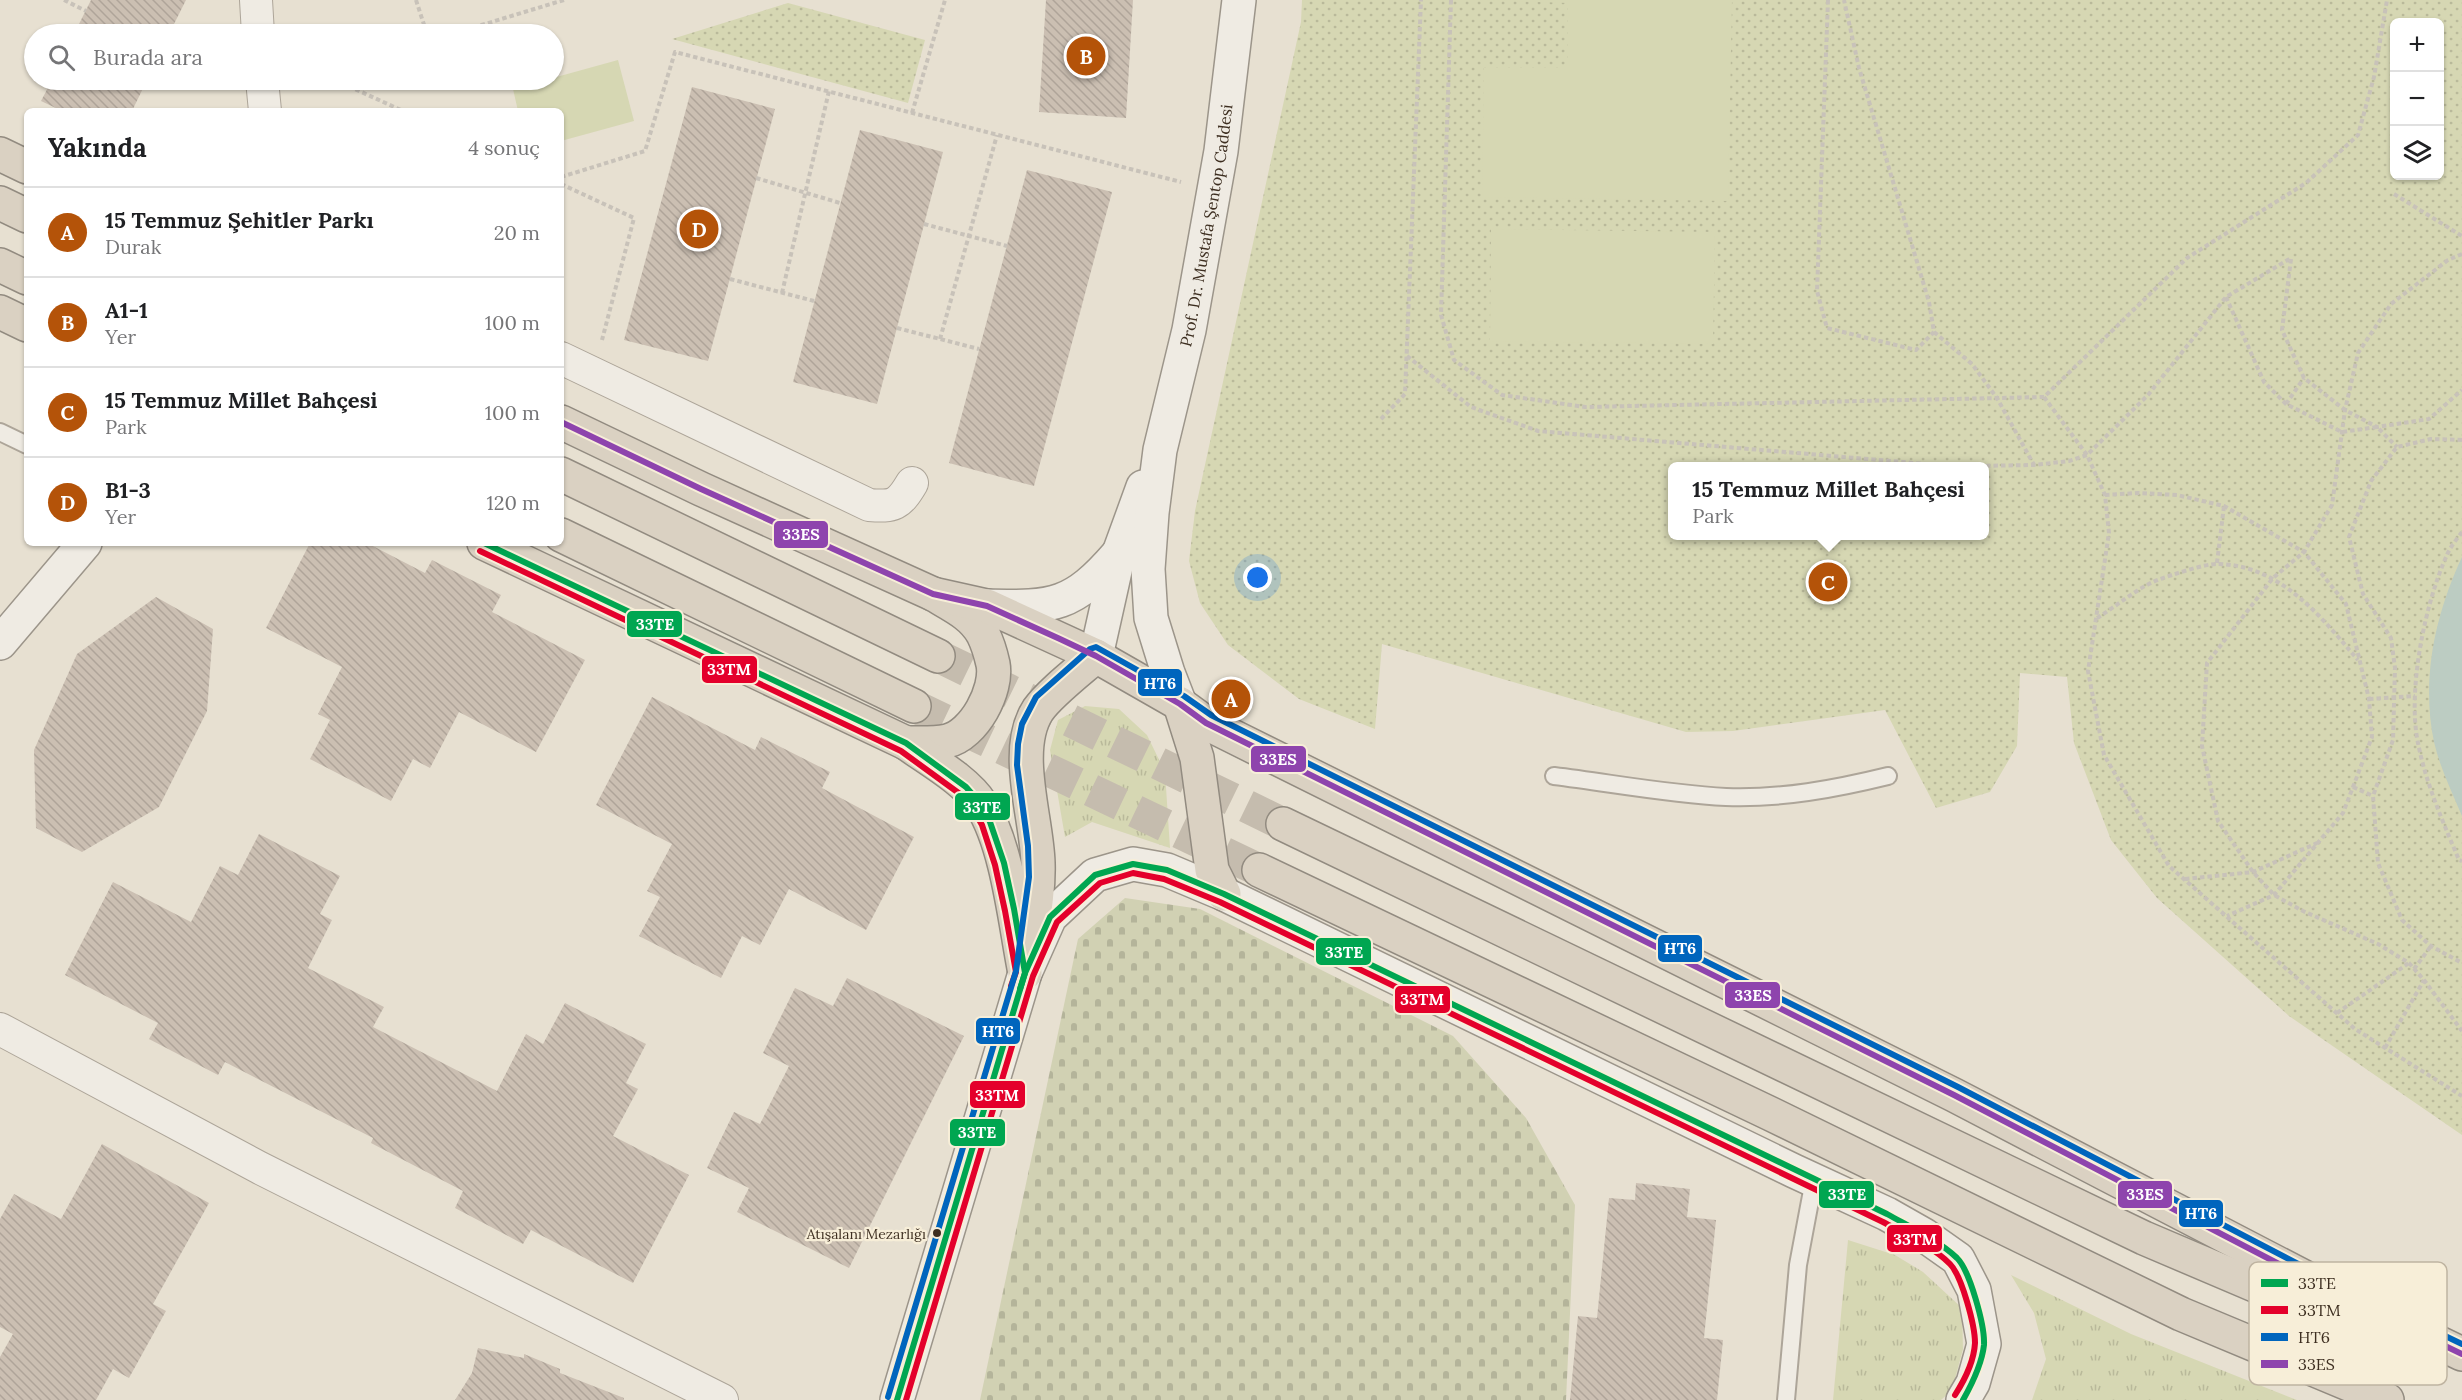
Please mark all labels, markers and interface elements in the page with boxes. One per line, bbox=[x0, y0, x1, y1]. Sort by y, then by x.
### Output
map controls bbox=[2390, 18, 2444, 180]
button: + bbox=[2390, 18, 2444, 72]
search box bbox=[24, 24, 564, 90]
pin: B bbox=[1066, 34, 1106, 78]
icon: search bbox=[45, 41, 78, 74]
text: Burada ara bbox=[93, 43, 203, 71]
button: − bbox=[2390, 72, 2444, 126]
street label: Prof. Dr. Mustafa Şentop Caddesi bbox=[1175, 103, 1236, 349]
button: layers bbox=[2390, 126, 2444, 180]
text: Yakında bbox=[48, 131, 147, 164]
text: 4 sonuç bbox=[468, 135, 540, 160]
text: 15 Temmuz Şehitler Parkı bbox=[105, 206, 374, 234]
pin: D bbox=[680, 206, 718, 252]
text: A bbox=[61, 220, 74, 245]
text: 20 m bbox=[494, 220, 540, 245]
text: Durak bbox=[105, 234, 161, 259]
text: A1-1 bbox=[105, 296, 148, 324]
text: B bbox=[61, 310, 74, 335]
text: 100 m bbox=[485, 310, 540, 335]
text: Yer bbox=[105, 324, 136, 349]
text: 15 Temmuz Millet Bahçesi bbox=[105, 386, 378, 414]
text: C bbox=[61, 400, 74, 425]
text: 100 m bbox=[485, 400, 540, 425]
text: Park bbox=[105, 414, 147, 439]
popup bbox=[1668, 462, 1989, 540]
text: 15 Temmuz Millet Bahçesi bbox=[1692, 475, 1965, 503]
text: B1-3 bbox=[105, 476, 151, 504]
text: D bbox=[60, 490, 75, 515]
text: 120 m bbox=[486, 490, 540, 515]
text: Park bbox=[1692, 503, 1734, 528]
text: Yer bbox=[105, 504, 136, 529]
line badge: 33ES bbox=[773, 520, 829, 549]
text: 33ES bbox=[782, 524, 820, 544]
pin: C bbox=[1808, 560, 1848, 604]
your location bbox=[1243, 563, 1272, 592]
line badge: 33TE bbox=[626, 610, 683, 638]
text: 33TE bbox=[636, 614, 674, 634]
line badge: 33TM bbox=[701, 655, 758, 684]
text: 33TM bbox=[707, 659, 751, 679]
line badge: HT6 bbox=[1137, 668, 1183, 697]
text: HT6 bbox=[1144, 673, 1176, 693]
pin: A bbox=[1212, 676, 1250, 722]
line badge: 33ES bbox=[1250, 745, 1307, 773]
text: 33ES bbox=[1259, 749, 1297, 769]
line badge: 33TE bbox=[954, 792, 1011, 821]
text: 33TE bbox=[963, 797, 1001, 817]
line badge: HT6 bbox=[1657, 934, 1703, 963]
line badge: 33TE bbox=[1315, 937, 1372, 966]
text: HT6 bbox=[1664, 938, 1696, 958]
text: 33TE bbox=[1325, 942, 1363, 962]
line badge: 33ES bbox=[1724, 981, 1781, 1009]
line badge: 33TM bbox=[1394, 985, 1451, 1014]
text: 33ES bbox=[1734, 985, 1772, 1005]
text: 33TM bbox=[1400, 989, 1444, 1009]
line badge: HT6 bbox=[975, 1017, 1021, 1045]
text: HT6 bbox=[982, 1021, 1014, 1041]
line badge: 33TM bbox=[969, 1080, 1026, 1109]
text: 33TM bbox=[975, 1085, 1019, 1105]
line badge: 33TE bbox=[949, 1118, 1006, 1147]
text: 33TE bbox=[958, 1122, 996, 1142]
line badge: 33TE bbox=[1818, 1180, 1875, 1209]
line badge: 33ES bbox=[2117, 1180, 2173, 1209]
text: 33TE bbox=[1828, 1184, 1866, 1204]
text: 33ES bbox=[2126, 1184, 2164, 1204]
line badge: HT6 bbox=[2178, 1199, 2224, 1228]
text: HT6 bbox=[2185, 1203, 2217, 1223]
line badge: 33TM bbox=[1886, 1224, 1943, 1253]
place label: Atışalanı Mezarlığı bbox=[806, 1225, 926, 1243]
marker: Atışalanı Mezarlığı bbox=[931, 1227, 943, 1239]
text: 33TM bbox=[1893, 1229, 1937, 1249]
legend bbox=[2249, 1262, 2447, 1385]
text: 33TE bbox=[2298, 1273, 2336, 1293]
text: 33TM bbox=[2298, 1300, 2341, 1320]
text: HT6 bbox=[2298, 1327, 2330, 1347]
text: 33ES bbox=[2298, 1354, 2335, 1374]

